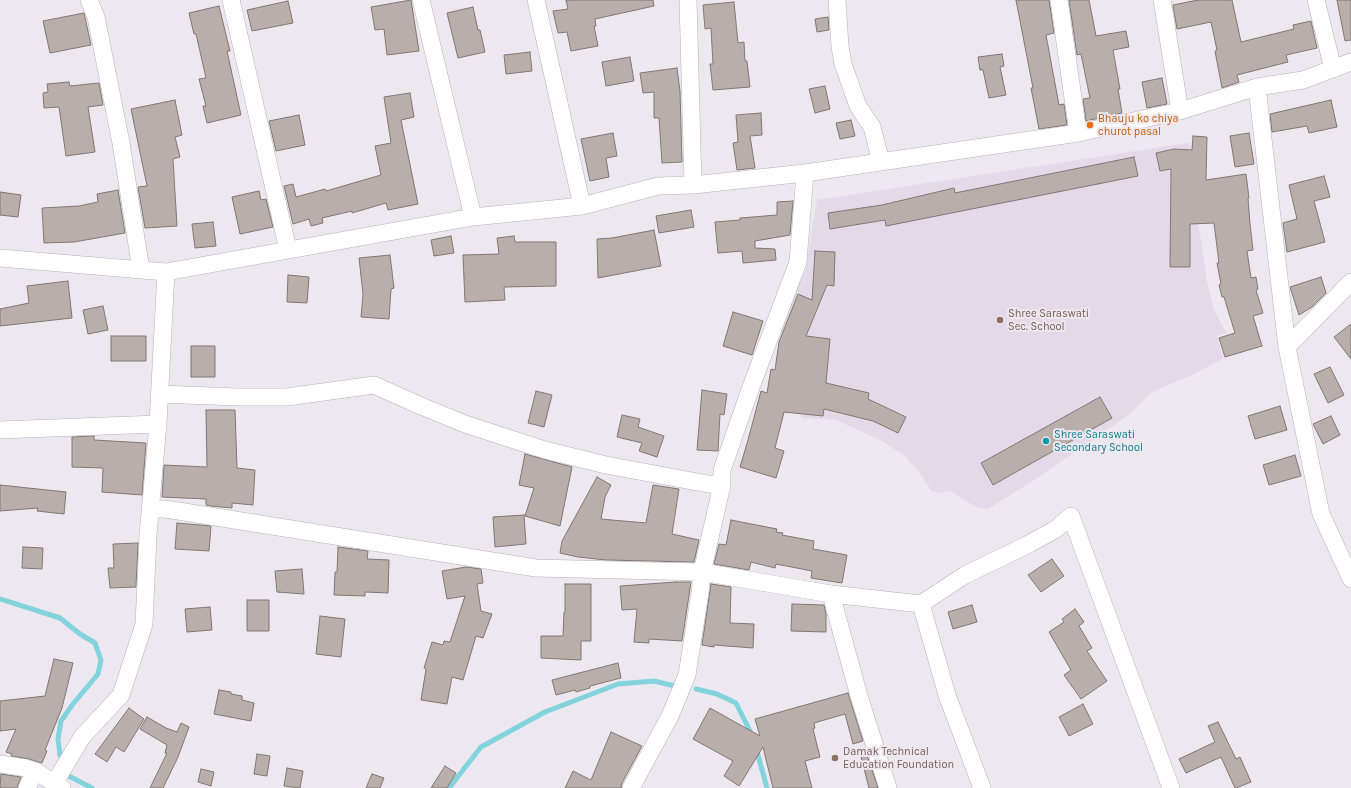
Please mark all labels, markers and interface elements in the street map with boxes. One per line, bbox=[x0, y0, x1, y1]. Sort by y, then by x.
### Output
place label: Bhauju ko chiya churot pasal bbox=[1098, 112, 1179, 138]
marker: Bhauju ko chiya churot pasal bbox=[1085, 120, 1095, 130]
place label: Shree Saraswati Sec. School bbox=[1008, 307, 1089, 333]
marker: Shree Saraswati Sec. School bbox=[995, 315, 1005, 325]
place label: Shree Saraswati Secondary School bbox=[1054, 428, 1143, 454]
marker: Shree Saraswati Secondary School bbox=[1041, 436, 1051, 446]
place label: Damak Technical Education Foundation bbox=[843, 745, 954, 771]
marker: Damak Technical Education Foundation bbox=[830, 753, 840, 763]

